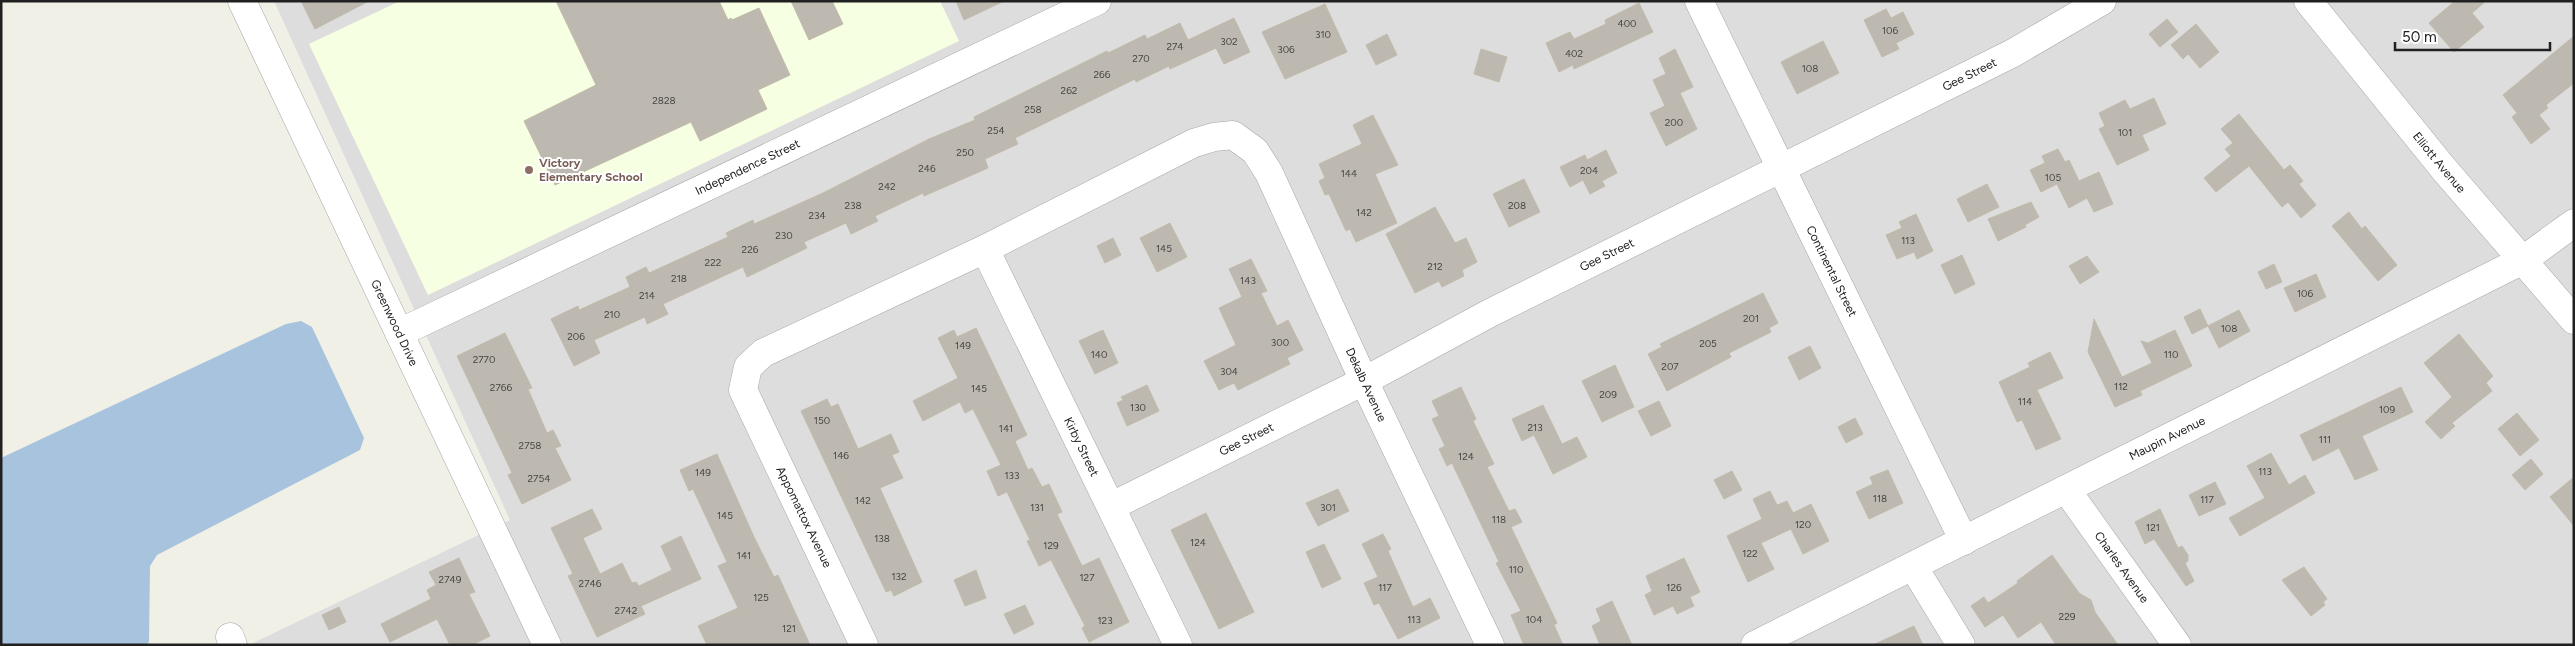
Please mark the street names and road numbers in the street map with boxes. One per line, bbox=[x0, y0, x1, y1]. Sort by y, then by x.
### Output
street label: Gee Street bbox=[1940, 55, 1999, 94]
street label: Elliott Avenue bbox=[2410, 129, 2469, 196]
street label: Independence Street bbox=[693, 136, 802, 198]
street label: Continental Street bbox=[1803, 223, 1860, 319]
street label: Gee Street bbox=[1577, 235, 1637, 274]
street label: Greenwood Drive bbox=[368, 277, 421, 369]
street label: Dekalb Avenue bbox=[1343, 346, 1390, 424]
street label: Maupin Avenue bbox=[2127, 413, 2208, 463]
street label: Kirby Street bbox=[1061, 415, 1102, 479]
street label: Gee Street bbox=[1217, 420, 1276, 459]
street label: Appomattox Avenue bbox=[773, 464, 835, 570]
street label: Charles Avenue bbox=[2092, 529, 2152, 606]

